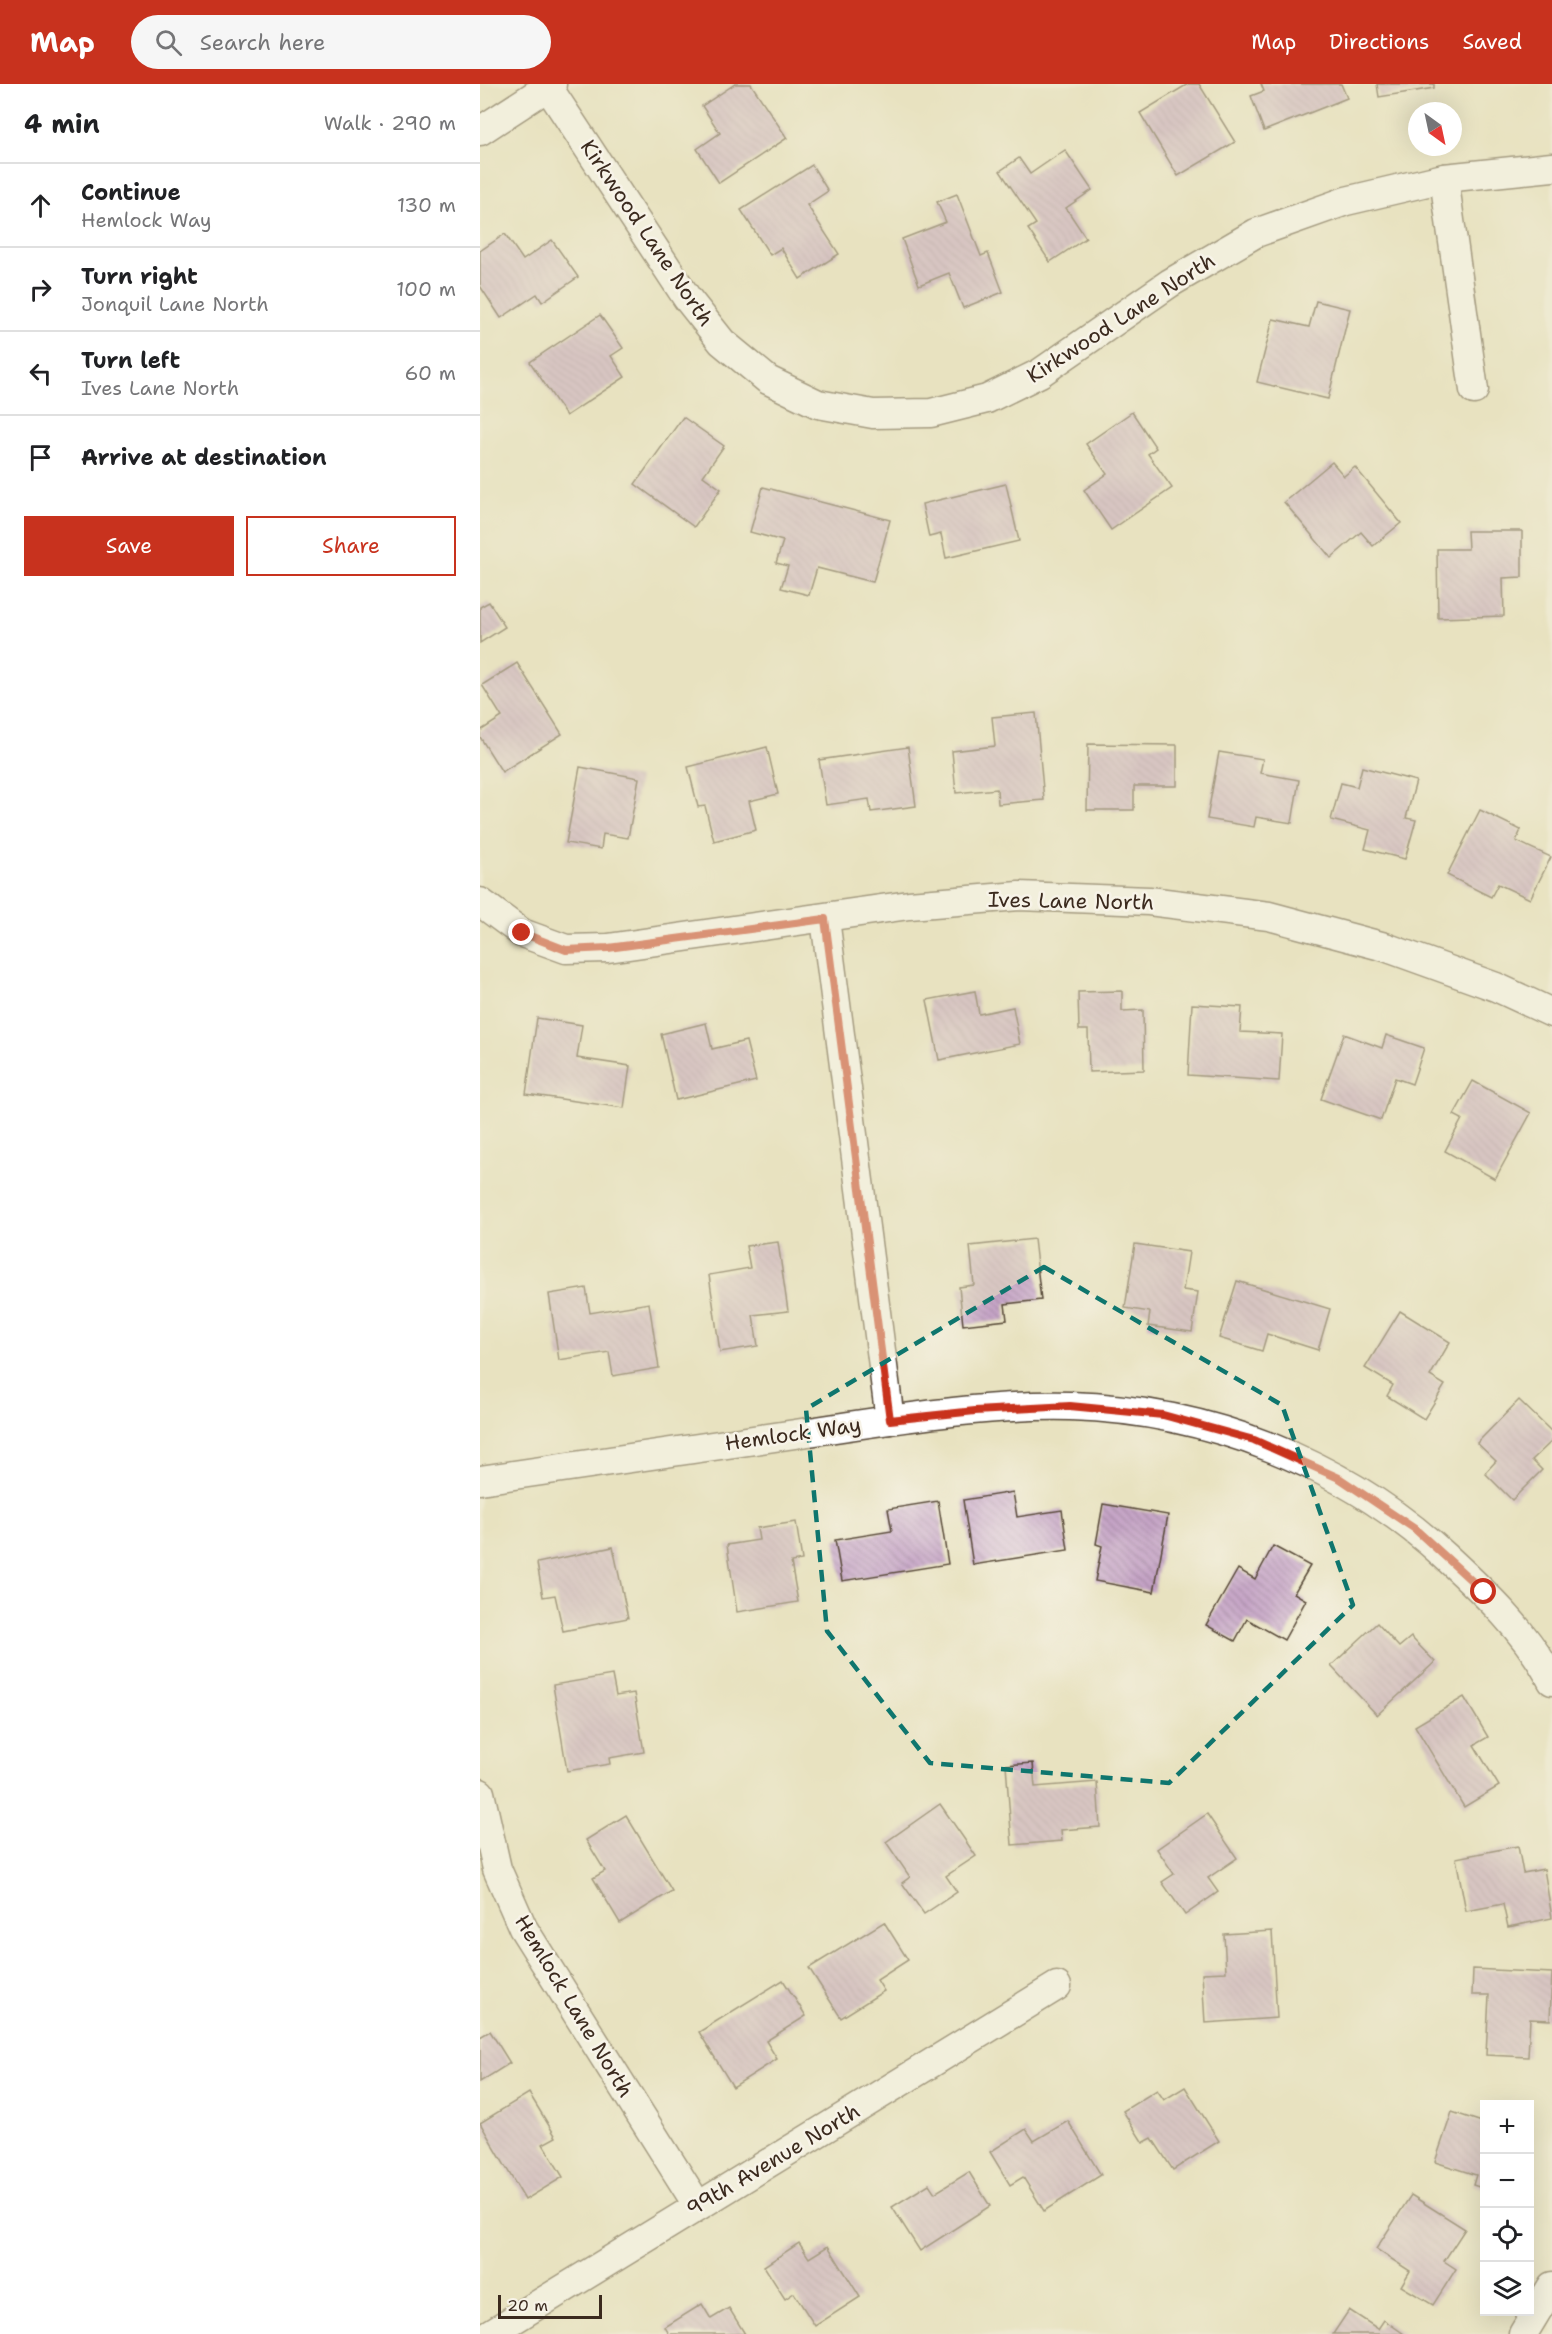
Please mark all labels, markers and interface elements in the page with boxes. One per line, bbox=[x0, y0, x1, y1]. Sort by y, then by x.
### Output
search box bbox=[131, 15, 551, 69]
text: Map bbox=[30, 23, 95, 61]
icon: search bbox=[152, 26, 185, 59]
text: Search here bbox=[200, 28, 325, 57]
text: Map bbox=[1251, 28, 1296, 56]
text: Directions bbox=[1329, 28, 1429, 56]
text: Saved bbox=[1462, 28, 1522, 56]
north arrow bbox=[1408, 102, 1462, 156]
text: 4 min bbox=[24, 106, 100, 141]
text: Walk · 290 m bbox=[324, 110, 456, 136]
street label: Kirkwood Lane North bbox=[574, 134, 720, 332]
text: Continue bbox=[81, 178, 181, 207]
icon: ahead bbox=[24, 189, 57, 222]
text: 130 m bbox=[397, 192, 456, 218]
text: Hemlock Way bbox=[81, 207, 212, 233]
street label: Kirkwood Lane North bbox=[1021, 246, 1221, 390]
text: Turn right bbox=[81, 262, 198, 291]
icon: right bbox=[24, 273, 57, 306]
text: 100 m bbox=[396, 276, 456, 302]
text: Jonquil Lane North bbox=[81, 291, 269, 317]
text: Turn left bbox=[81, 346, 180, 375]
icon: left bbox=[24, 357, 57, 390]
text: 60 m bbox=[404, 360, 456, 386]
text: Ives Lane North bbox=[81, 375, 239, 401]
icon: arrive bbox=[24, 441, 57, 474]
text: Arrive at destination bbox=[81, 443, 327, 472]
button: Save bbox=[24, 516, 234, 576]
button: Share bbox=[246, 516, 456, 576]
street label: Ives Lane North bbox=[988, 886, 1154, 916]
route end bbox=[508, 919, 534, 945]
street label: Hemlock Way bbox=[723, 1411, 863, 1457]
route start bbox=[1470, 1578, 1496, 1604]
street label: Hemlock Lane North bbox=[508, 1909, 640, 2103]
street label: 99th Avenue North bbox=[681, 2097, 865, 2223]
map controls bbox=[1480, 2100, 1534, 2316]
button: + bbox=[1480, 2100, 1534, 2154]
button: − bbox=[1480, 2154, 1534, 2208]
button: locate bbox=[1480, 2208, 1534, 2262]
button: layers bbox=[1480, 2262, 1534, 2316]
scale bar bbox=[498, 2292, 602, 2320]
text: 20 m bbox=[507, 2295, 548, 2316]

